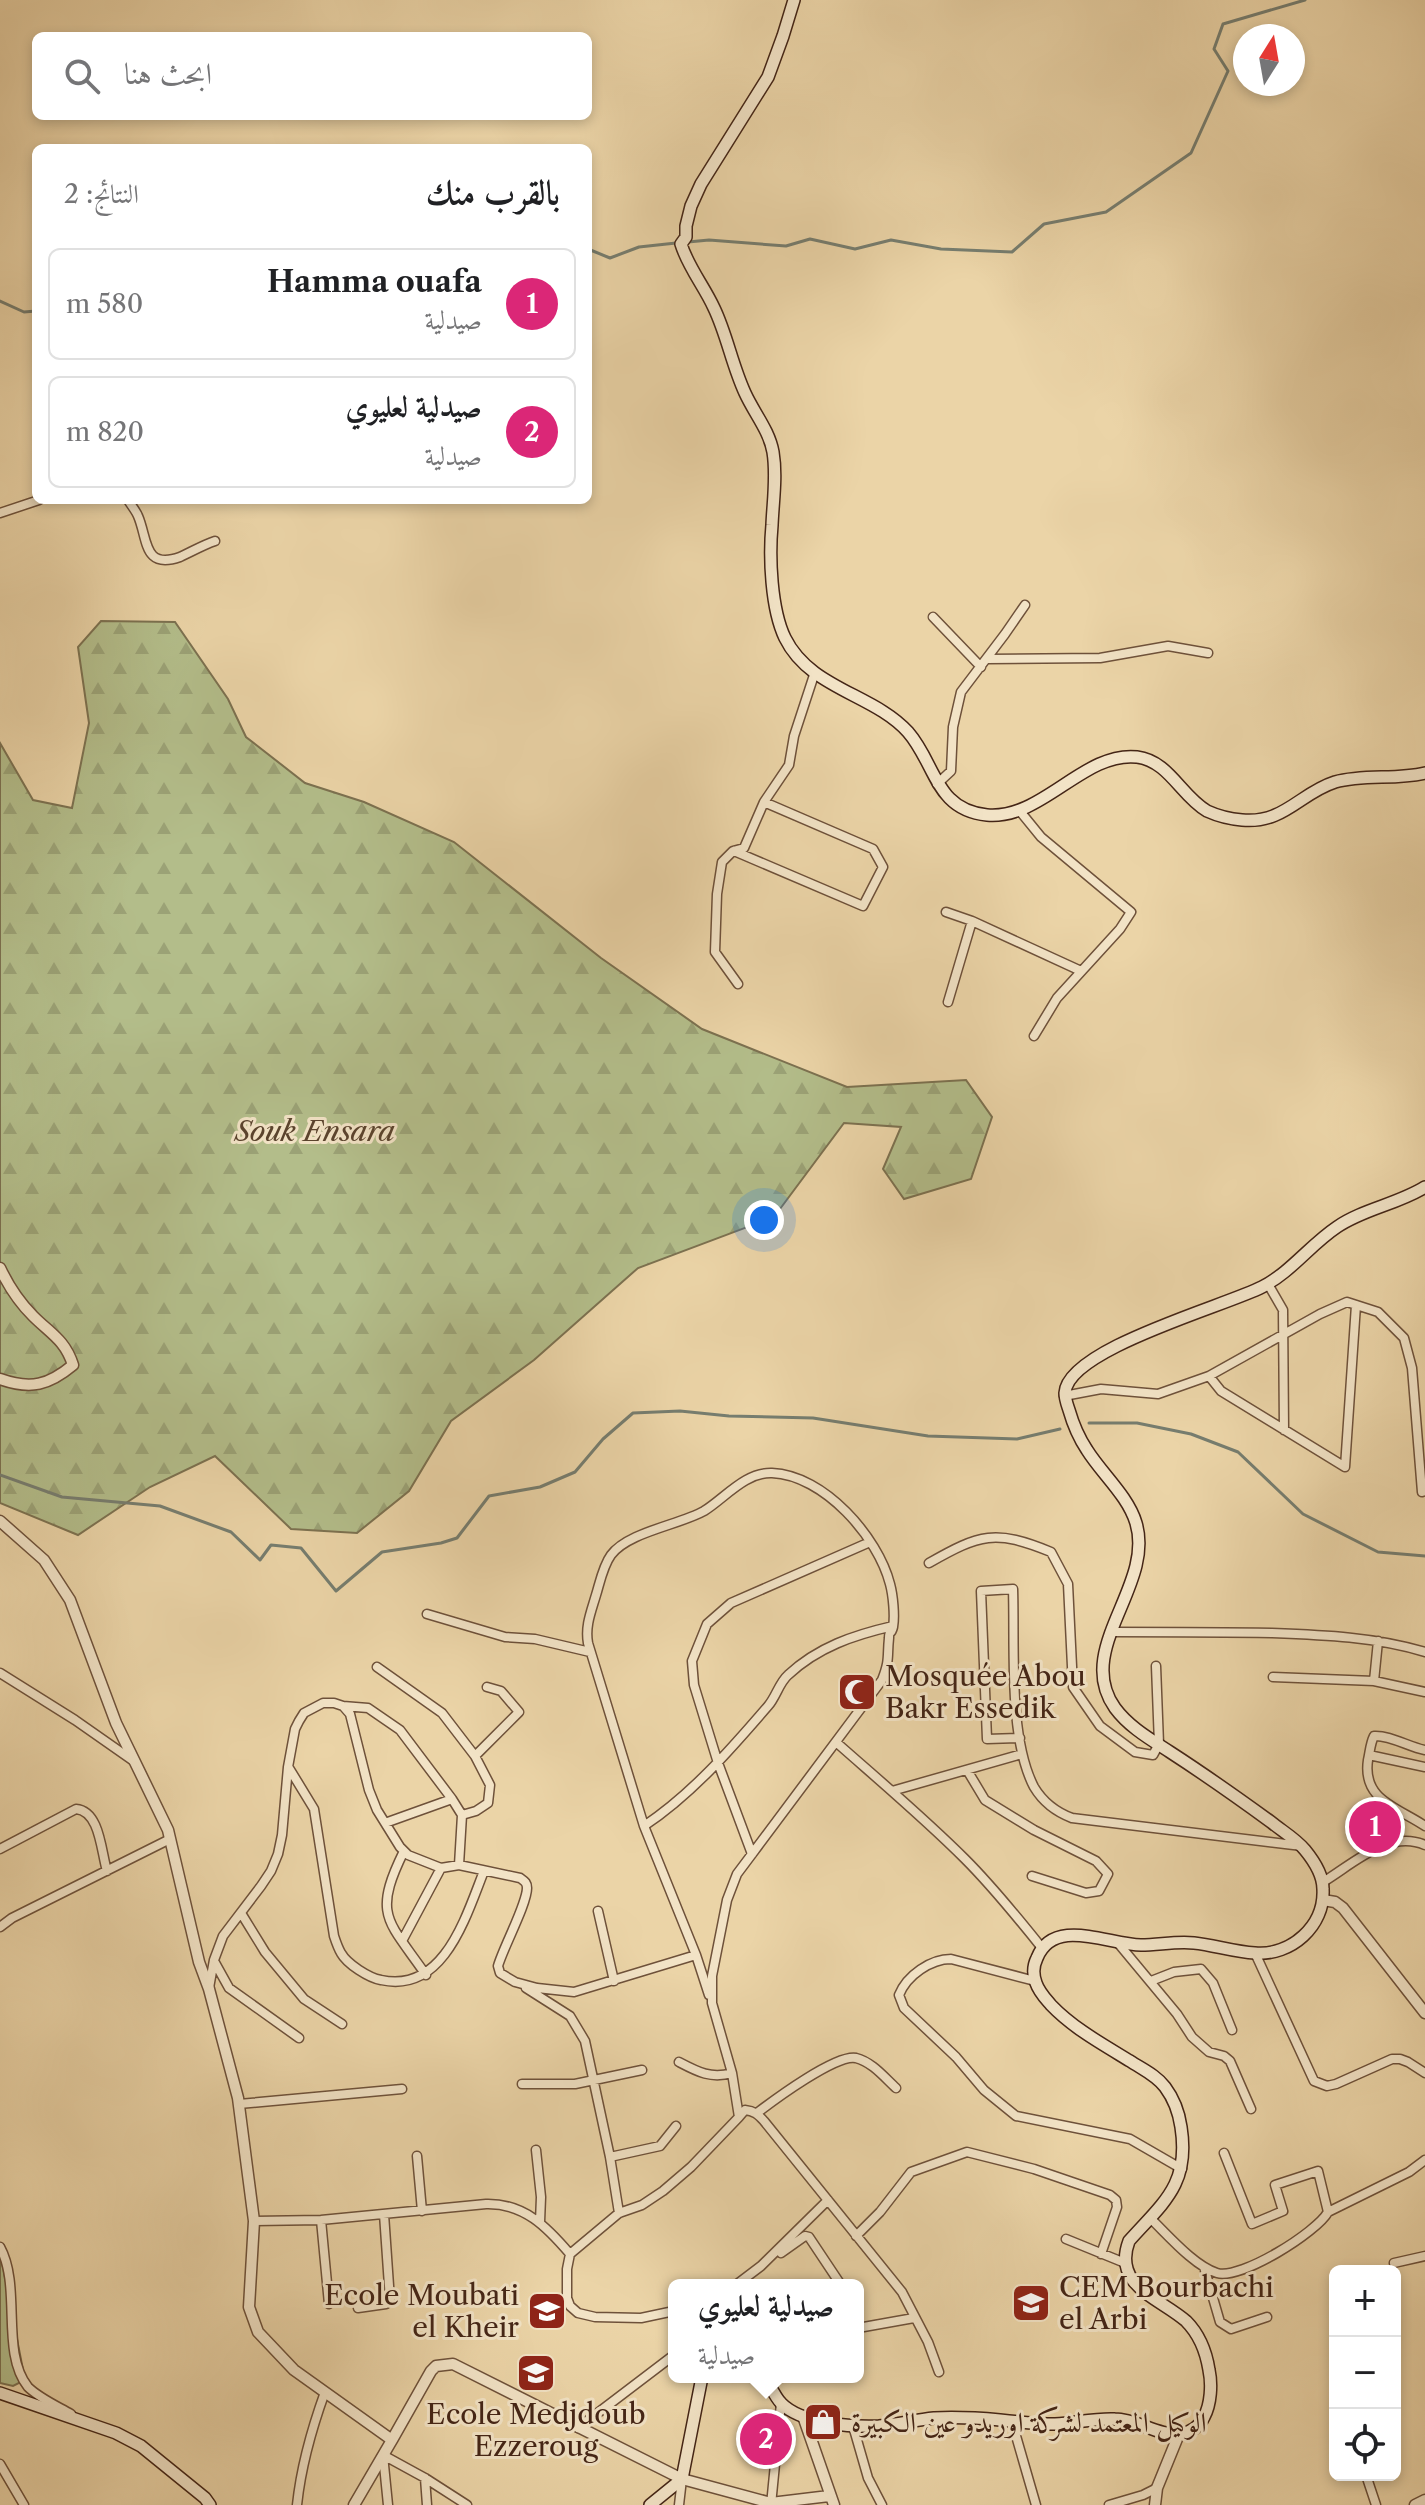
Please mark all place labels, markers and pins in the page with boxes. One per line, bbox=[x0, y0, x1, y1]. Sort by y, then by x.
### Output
place label: Mosquée Abou Bakr Essedik bbox=[885, 1659, 1086, 1725]
mosque icon: Mosquée Abou Bakr Essedik bbox=[836, 1671, 878, 1713]
pin: 1 bbox=[1349, 1797, 1401, 1857]
place label: CEM Bourbachi el Arbi bbox=[1059, 2270, 1274, 2336]
place label: Ecole Moubati el Kheir bbox=[324, 2278, 519, 2344]
school or university icon: CEM Bourbachi el Arbi bbox=[1010, 2282, 1052, 2324]
school or university icon: Ecole Moubati el Kheir bbox=[526, 2290, 568, 2332]
school or university icon: Ecole Medjdoub Ezzeroug bbox=[515, 2352, 557, 2394]
place label: Ecole Medjdoub Ezzeroug bbox=[426, 2397, 646, 2463]
shop icon: الوكيل المعتمد لشركة اوريدو عين الكبيرة bbox=[802, 2401, 844, 2443]
place label: الوكيل المعتمد لشركة اوريدو عين الكبيرة bbox=[851, 2405, 1207, 2442]
pin: 2 bbox=[740, 2409, 792, 2469]

